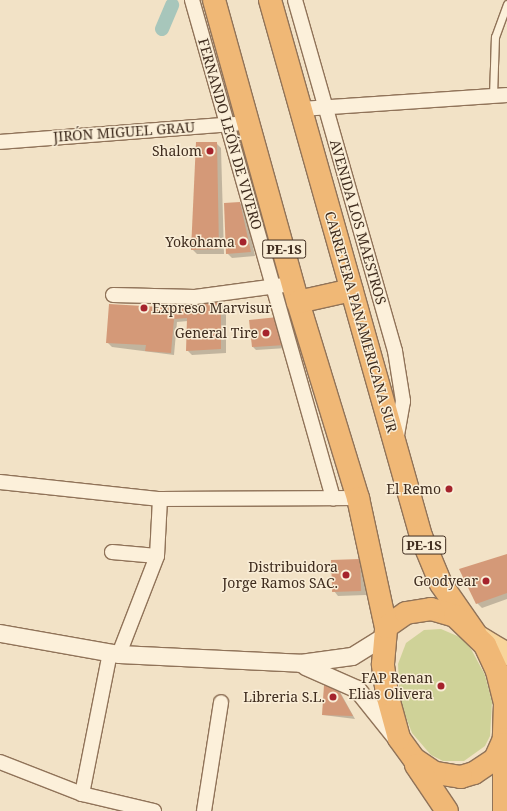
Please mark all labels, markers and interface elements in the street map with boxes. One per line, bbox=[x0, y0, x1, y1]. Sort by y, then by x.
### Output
street label: FERNANDO LEÓN DE VIVERO bbox=[195, 36, 265, 232]
street label: JIRÓN MIGUEL GRAU bbox=[53, 119, 195, 145]
street label: AVENIDA LOS MAESTROS bbox=[326, 137, 390, 307]
place label: Shalom bbox=[152, 143, 202, 159]
marker: Shalom bbox=[205, 146, 215, 156]
street label: CARRETERA PANAMERICANA SUR bbox=[321, 209, 401, 435]
place label: Yokohama bbox=[165, 234, 235, 250]
marker: Yokohama bbox=[238, 237, 248, 247]
road number: PE-1S bbox=[262, 238, 306, 260]
place label: Expreso Marvisur bbox=[152, 300, 272, 316]
marker: Expreso Marvisur bbox=[139, 303, 149, 313]
place label: General Tire bbox=[175, 325, 258, 341]
marker: General Tire bbox=[261, 328, 271, 338]
place label: El Remo bbox=[386, 481, 441, 497]
marker: El Remo bbox=[444, 484, 454, 494]
road number: PE-1S bbox=[402, 534, 446, 556]
place label: Distribuidora Jorge Ramos SAC. bbox=[222, 559, 338, 592]
marker: Distribuidora Jorge Ramos SAC. bbox=[341, 570, 351, 580]
place label: Goodyear bbox=[413, 573, 478, 589]
marker: Goodyear bbox=[481, 576, 491, 586]
place label: FAP Renan Elias Olivera bbox=[349, 670, 433, 702]
marker: FAP Renan Elias Olivera bbox=[436, 681, 446, 691]
place label: Libreria S.L. bbox=[243, 689, 325, 705]
marker: Libreria S.L. bbox=[328, 692, 338, 702]

